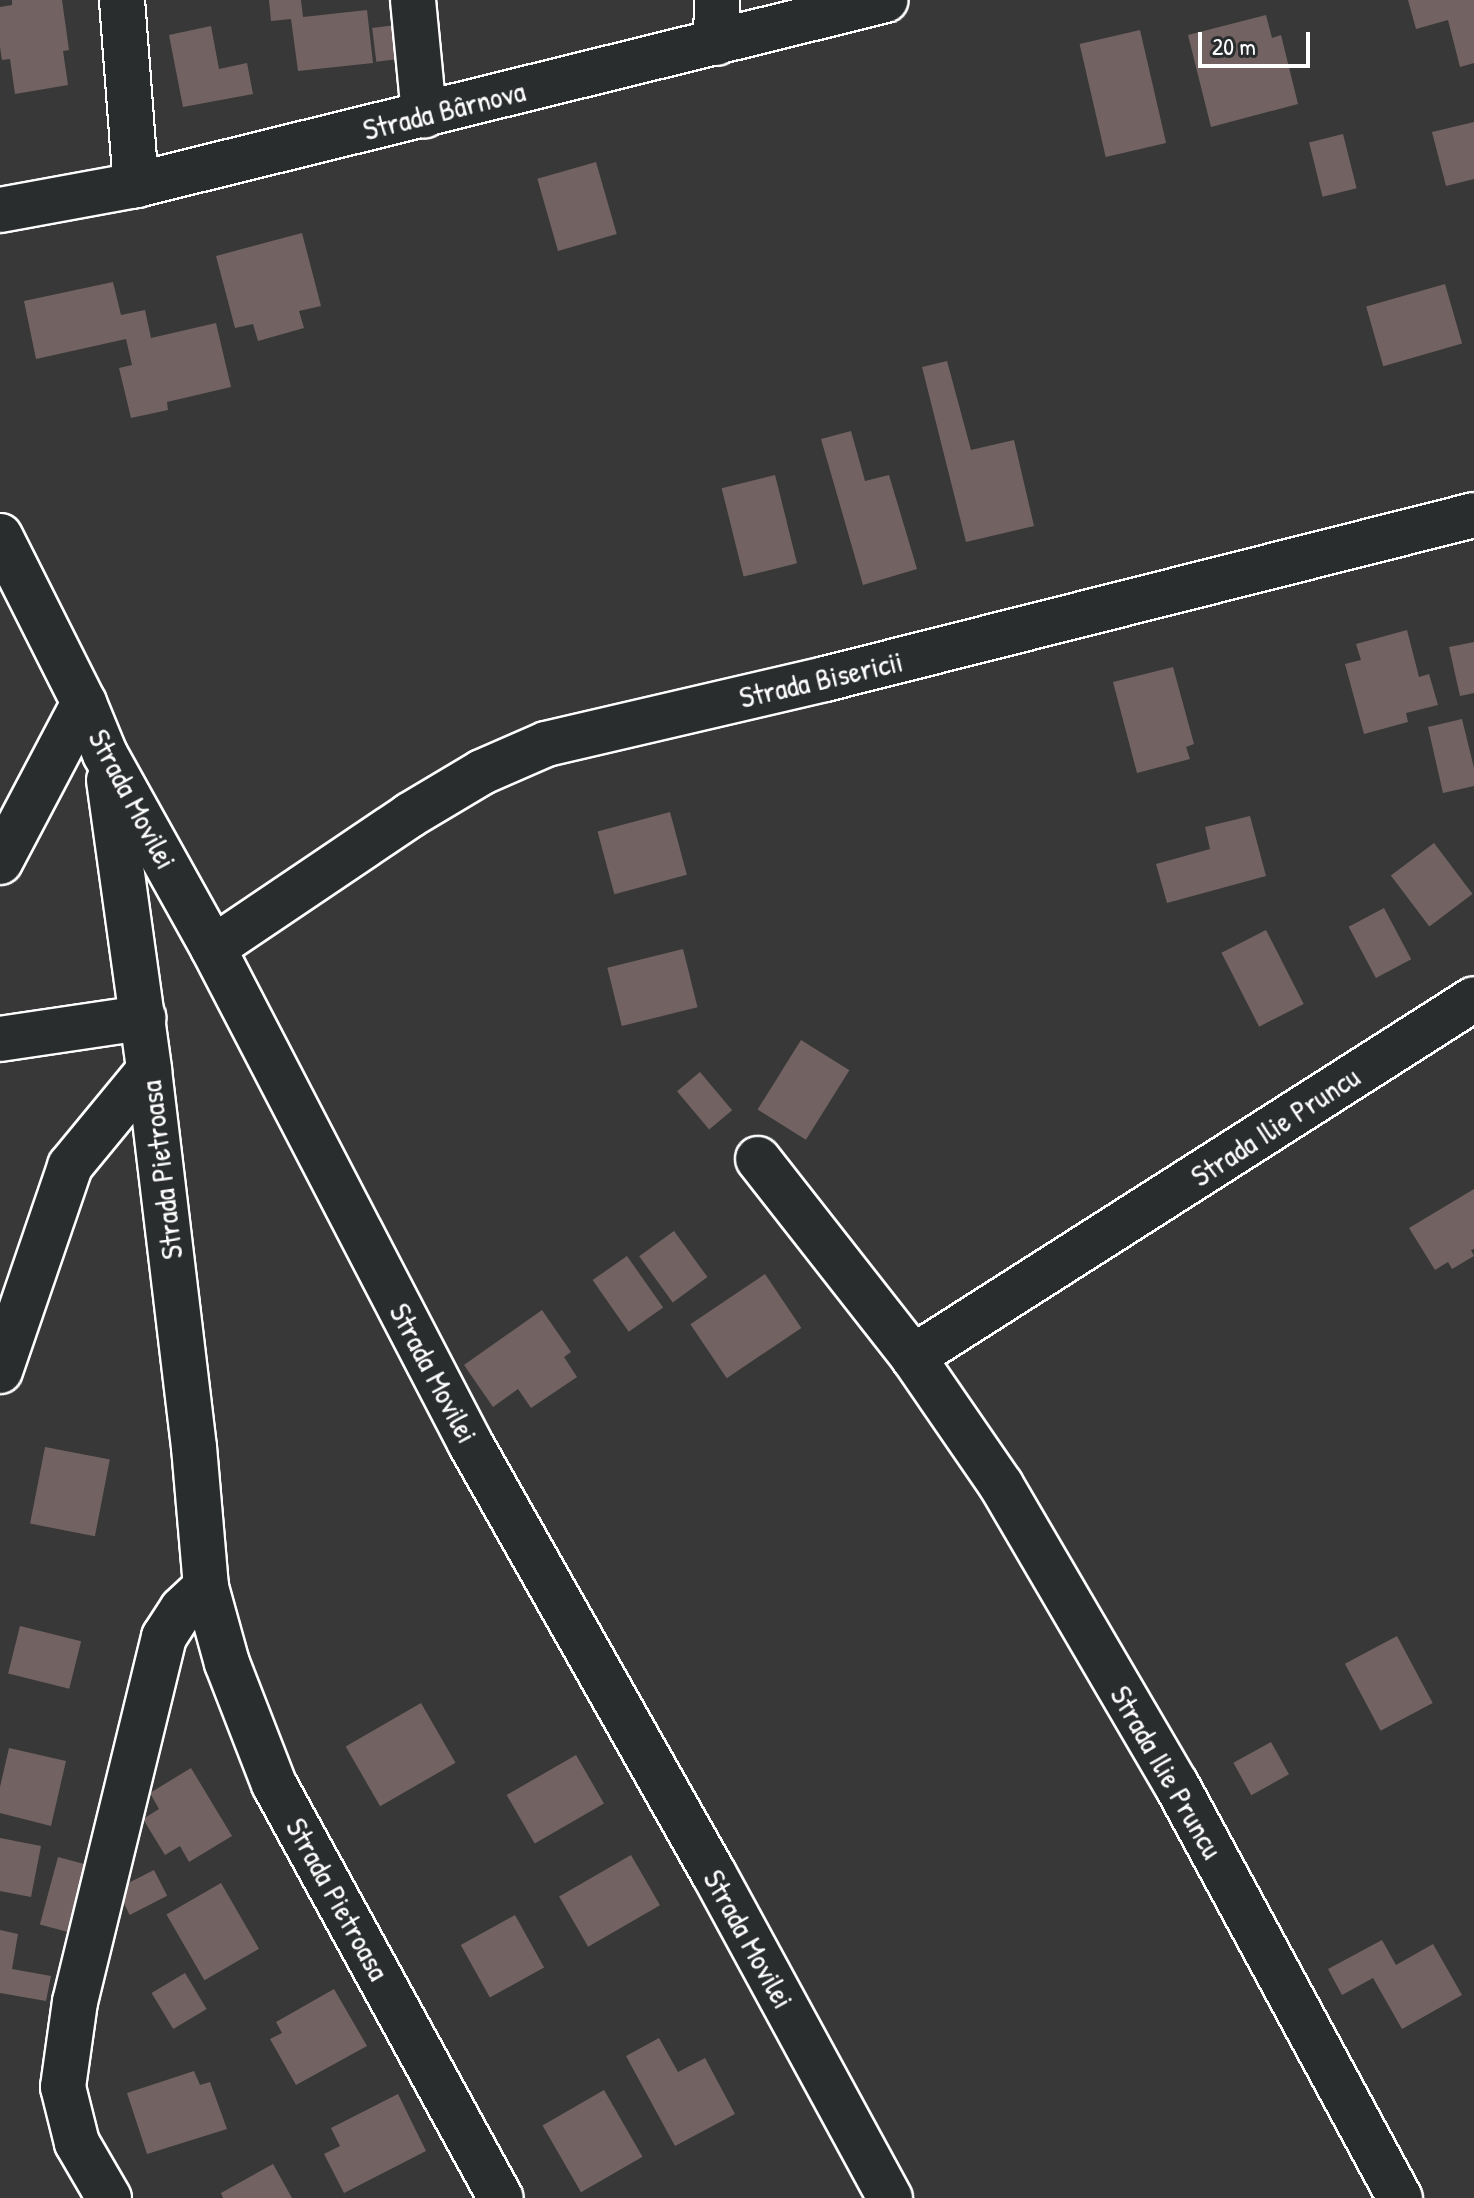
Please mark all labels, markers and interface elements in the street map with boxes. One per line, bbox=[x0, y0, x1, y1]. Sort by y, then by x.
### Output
scale bar bbox=[1202, 16, 1314, 66]
text: 20 m bbox=[1212, 30, 1256, 62]
street label: Strada Bârnova bbox=[359, 72, 529, 148]
street label: Strada Bisericii bbox=[736, 643, 906, 715]
street label: Strada Movilei bbox=[81, 723, 185, 875]
street label: Strada Ilie Pruncu bbox=[1184, 1058, 1366, 1194]
street label: Strada Pietroasa bbox=[132, 1079, 190, 1261]
street label: Strada Movilei bbox=[382, 1297, 486, 1449]
street label: Strada Ilie Pruncu bbox=[1103, 1679, 1231, 1865]
street label: Strada Pietroasa bbox=[279, 1812, 397, 1986]
street label: Strada Movilei bbox=[696, 1863, 802, 2015]

